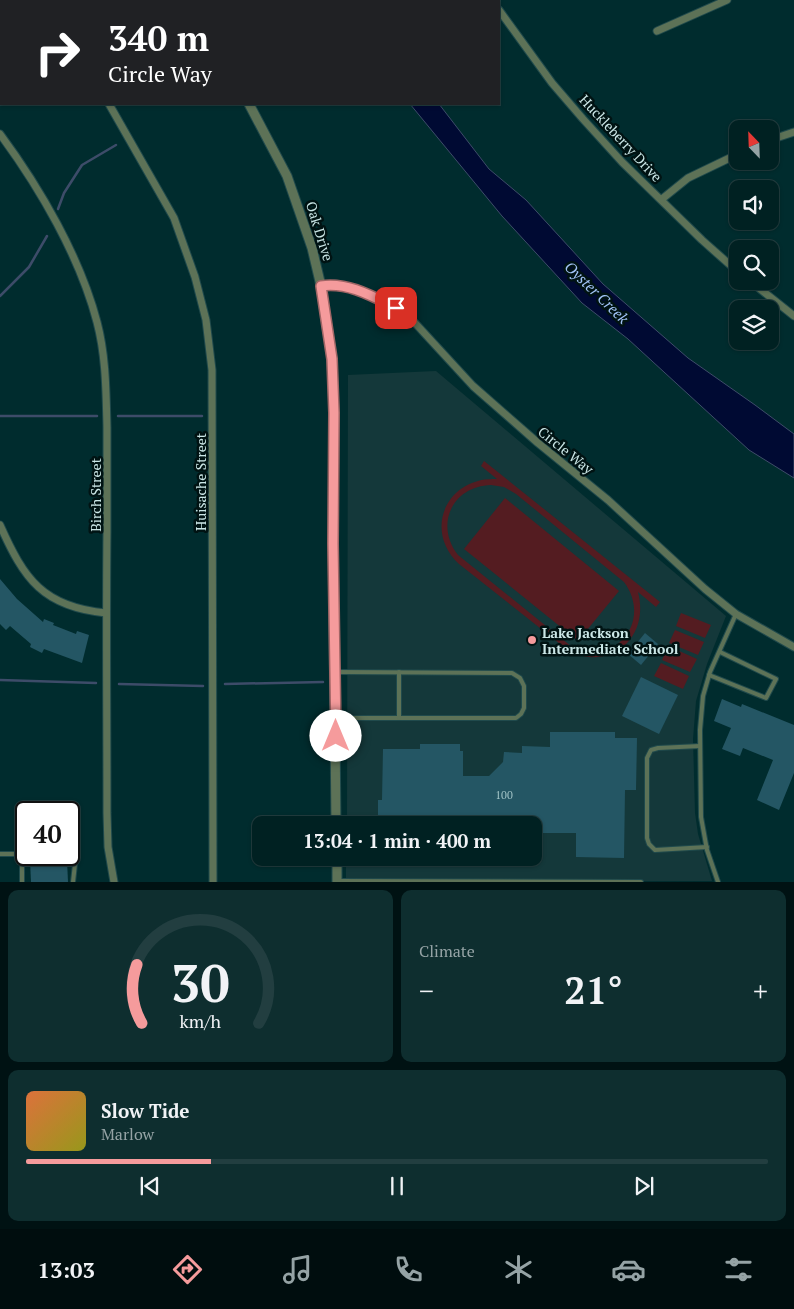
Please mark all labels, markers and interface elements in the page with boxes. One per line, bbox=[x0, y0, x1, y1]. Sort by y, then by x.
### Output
text: 340 m bbox=[108, 15, 209, 61]
icon: right bbox=[25, 20, 90, 85]
text: Circle Way bbox=[108, 59, 212, 88]
street label: Huckleberry Drive bbox=[576, 90, 666, 186]
north arrow bbox=[729, 120, 779, 170]
map controls bbox=[729, 120, 779, 350]
button: sound bbox=[729, 180, 779, 230]
street label: Oak Drive bbox=[302, 199, 338, 263]
button: search bbox=[729, 240, 779, 290]
water label: Oyster Creek bbox=[561, 256, 634, 328]
pin bbox=[375, 287, 417, 329]
icon: arrive bbox=[382, 294, 410, 322]
button: layers bbox=[729, 300, 779, 350]
street label: Circle Way bbox=[534, 422, 598, 479]
street label: Huisache Street bbox=[191, 432, 210, 531]
street label: Birch Street bbox=[86, 457, 105, 532]
place label: Lake Jackson Intermediate School bbox=[542, 623, 679, 658]
marker: Lake Jackson Intermediate School bbox=[526, 634, 538, 646]
position arrow bbox=[309, 709, 361, 761]
house number: 100 bbox=[495, 788, 513, 802]
speed limit sign: 40 bbox=[15, 801, 80, 866]
text: 13:04 · 1 min · 400 m bbox=[303, 828, 491, 853]
text: Climate bbox=[419, 940, 475, 962]
text: 30 bbox=[171, 948, 230, 1017]
text: 21° bbox=[564, 965, 623, 1015]
text: − bbox=[419, 972, 434, 1009]
text: + bbox=[753, 972, 768, 1009]
text: km/h bbox=[180, 1009, 222, 1033]
text: Slow Tide bbox=[101, 1098, 190, 1123]
text: Marlow bbox=[101, 1123, 154, 1145]
icon: previous bbox=[136, 1172, 164, 1200]
icon: pause bbox=[383, 1172, 411, 1200]
icon: next bbox=[630, 1172, 658, 1200]
icon: directions bbox=[170, 1252, 205, 1287]
icon: music bbox=[280, 1252, 315, 1287]
icon: phone bbox=[391, 1252, 426, 1287]
icon: climate bbox=[501, 1252, 536, 1287]
icon: car bbox=[611, 1252, 646, 1287]
icon: filters bbox=[721, 1252, 756, 1287]
text: 13:03 bbox=[38, 1255, 95, 1284]

